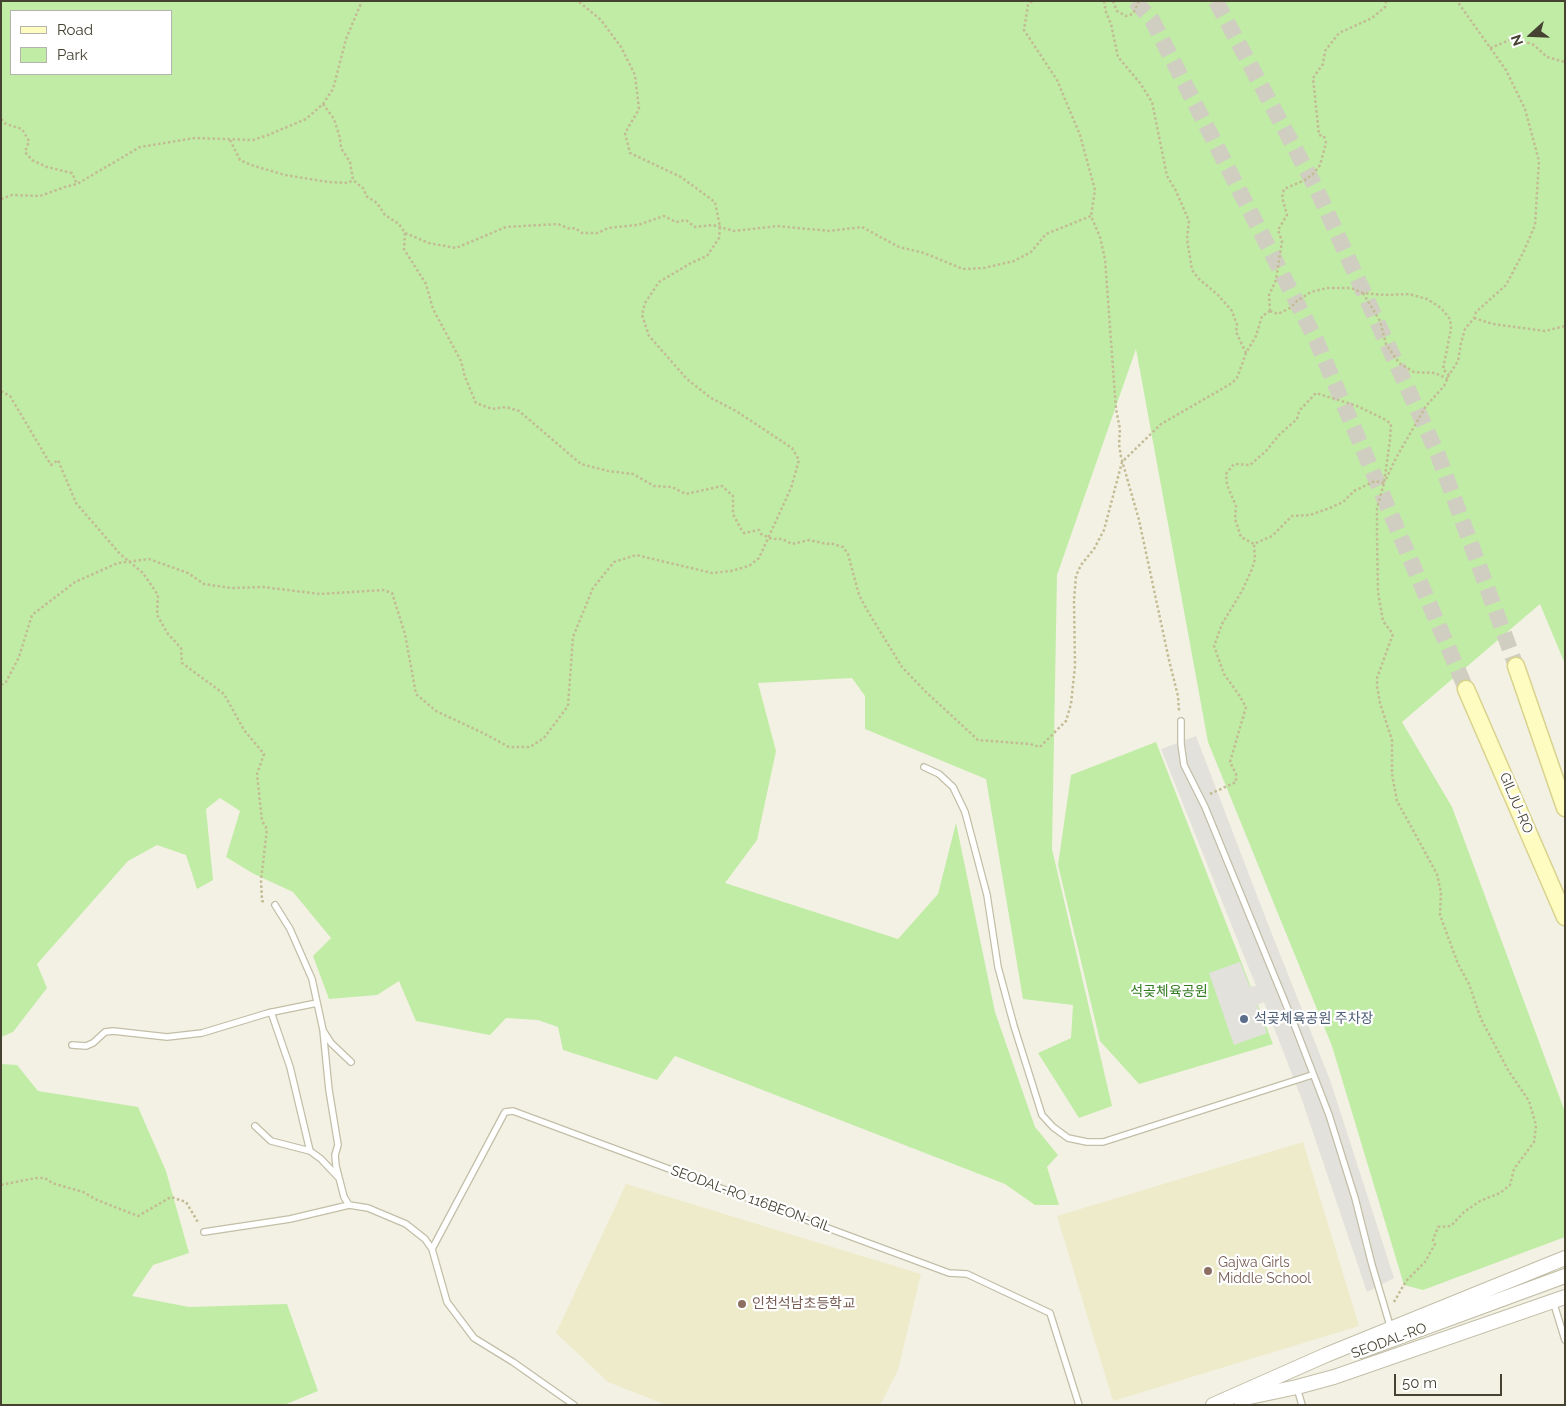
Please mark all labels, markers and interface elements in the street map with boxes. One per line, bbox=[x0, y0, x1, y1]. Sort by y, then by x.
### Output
legend bbox=[10, 10, 172, 75]
north arrow bbox=[1506, 10, 1556, 60]
text: Road bbox=[57, 21, 93, 39]
text: N bbox=[1508, 32, 1526, 48]
text: Park bbox=[57, 46, 88, 64]
street label: GILJU-RO bbox=[1496, 770, 1536, 836]
park label: 석곶체육공원 bbox=[1130, 984, 1208, 1000]
place label: 석곶체육공원 주차장 bbox=[1254, 1011, 1373, 1027]
marker: 석곶체육공원 주차장 bbox=[1238, 1013, 1250, 1025]
street label: SEODAL-RO 116BEON-GIL bbox=[668, 1162, 834, 1236]
place label: Gajwa Girls Middle School bbox=[1218, 1255, 1311, 1288]
marker: Gajwa Girls Middle School bbox=[1202, 1265, 1214, 1277]
place label: 인천석남초등학교 bbox=[752, 1296, 855, 1312]
marker: 인천석남초등학교 bbox=[736, 1298, 748, 1310]
street label: SEODAL-RO bbox=[1349, 1320, 1429, 1362]
scale bar bbox=[1396, 1364, 1504, 1396]
text: 50 m bbox=[1402, 1374, 1437, 1392]

